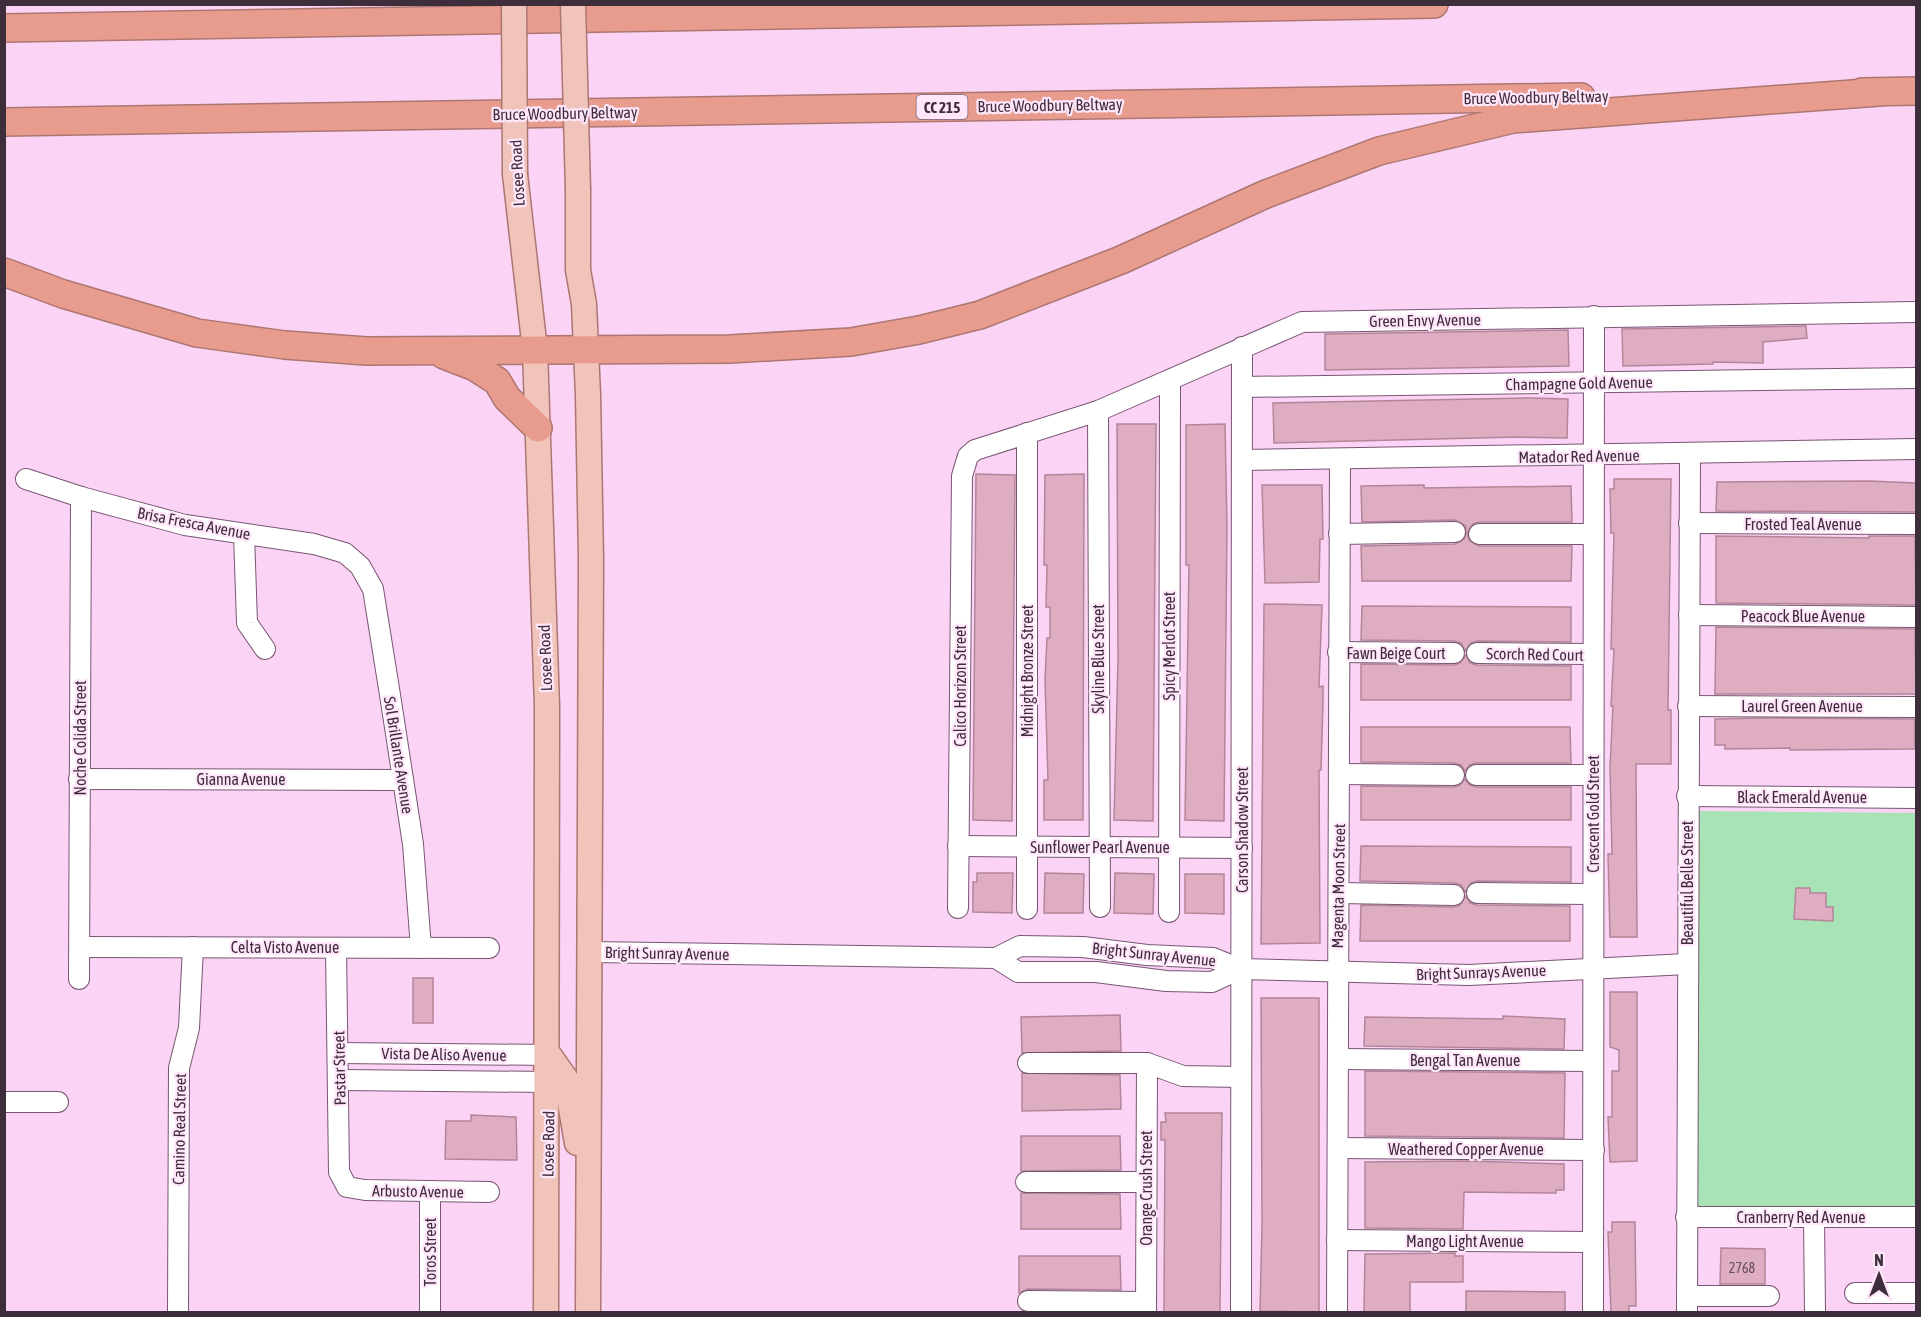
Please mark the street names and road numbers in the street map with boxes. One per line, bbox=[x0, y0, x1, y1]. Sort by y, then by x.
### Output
street label: Bruce Woodbury Beltway bbox=[1463, 87, 1609, 108]
road number: CC 215 bbox=[916, 95, 968, 119]
street label: Bruce Woodbury Beltway bbox=[977, 95, 1123, 116]
street label: Bruce Woodbury Beltway bbox=[492, 103, 638, 124]
street label: Losee Road bbox=[506, 139, 528, 207]
street label: Green Envy Avenue bbox=[1369, 310, 1481, 331]
street label: Champagne Gold Avenue bbox=[1505, 373, 1653, 394]
street label: Matador Red Avenue bbox=[1518, 446, 1640, 466]
street label: Brisa Fresca Avenue bbox=[136, 503, 252, 543]
street label: Frosted Teal Avenue bbox=[1745, 515, 1861, 533]
street label: Spicy Merlot Street bbox=[1160, 591, 1179, 700]
street label: Midnight Bronze Street bbox=[1018, 604, 1037, 737]
street label: Skyline Blue Street bbox=[1089, 604, 1108, 714]
street label: Peacock Blue Avenue bbox=[1741, 607, 1865, 625]
street label: Losee Road bbox=[535, 624, 555, 692]
street label: Calico Horizon Street bbox=[951, 625, 969, 747]
street label: Fawn Beige Court bbox=[1346, 644, 1446, 663]
street label: Scorch Red Court bbox=[1486, 644, 1584, 664]
street label: Noche Colida Street bbox=[71, 680, 89, 796]
street label: Sol Brillante Avenue bbox=[381, 695, 417, 815]
street label: Laurel Green Avenue bbox=[1741, 697, 1863, 715]
street label: Crescent Gold Street bbox=[1584, 755, 1602, 873]
street label: Carson Shadow Street bbox=[1233, 767, 1251, 893]
street label: Gianna Avenue bbox=[196, 770, 286, 788]
street label: Black Emerald Avenue bbox=[1737, 788, 1867, 806]
street label: Beautiful Belle Street bbox=[1678, 820, 1696, 945]
street label: Magenta Moon Street bbox=[1328, 823, 1349, 949]
street label: Sunflower Pearl Avenue bbox=[1030, 838, 1170, 856]
street label: Celta Visto Avenue bbox=[231, 938, 339, 956]
street label: Bright Sunray Avenue bbox=[1091, 939, 1217, 970]
street label: Bright Sunray Avenue bbox=[605, 943, 729, 964]
street label: Bright Sunrays Avenue bbox=[1416, 961, 1546, 984]
street label: Pastar Street bbox=[329, 1030, 349, 1105]
street label: Vista De Aliso Avenue bbox=[381, 1044, 507, 1064]
street label: Bengal Tan Avenue bbox=[1410, 1051, 1520, 1070]
street label: Camino Real Street bbox=[169, 1073, 189, 1185]
street label: Losee Road bbox=[538, 1111, 558, 1177]
street label: Orange Crush Street bbox=[1137, 1130, 1156, 1246]
street label: Weathered Copper Avenue bbox=[1388, 1140, 1544, 1159]
street label: Arbusto Avenue bbox=[372, 1181, 464, 1201]
street label: Cranberry Red Avenue bbox=[1736, 1208, 1866, 1227]
street label: Toros Street bbox=[421, 1217, 439, 1286]
street label: Mango Light Avenue bbox=[1406, 1232, 1524, 1251]

